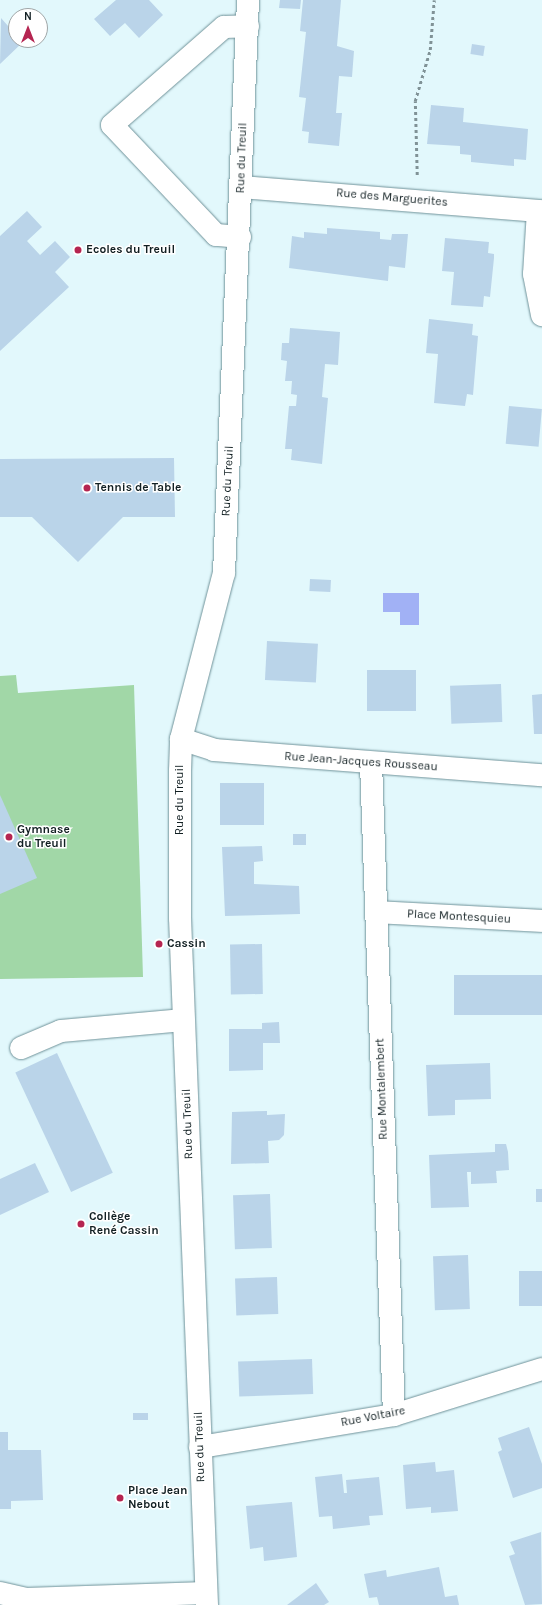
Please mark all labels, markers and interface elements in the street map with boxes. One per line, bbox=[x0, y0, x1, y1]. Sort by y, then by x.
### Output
north arrow bbox=[8, 8, 48, 48]
text: N bbox=[24, 10, 32, 23]
street label: Rue du Treuil bbox=[234, 122, 250, 194]
street label: Rue des Marguerites bbox=[336, 186, 448, 210]
place label: Ecoles du Treuil bbox=[86, 243, 175, 257]
marker: Ecoles du Treuil bbox=[73, 245, 83, 255]
street label: Rue du Treuil bbox=[219, 445, 237, 517]
place label: Tennis de Table bbox=[95, 481, 181, 495]
marker: Tennis de Table bbox=[82, 483, 92, 493]
street label: Rue Jean-Jacques Rousseau bbox=[284, 749, 438, 775]
street label: Rue du Treuil bbox=[173, 765, 187, 835]
place label: Gymnase du Treuil bbox=[17, 823, 70, 851]
marker: Gymnase du Treuil bbox=[4, 832, 14, 842]
street label: Place Montesquieu bbox=[407, 907, 511, 927]
place label: Cassin bbox=[167, 937, 206, 951]
marker: Cassin bbox=[154, 939, 164, 949]
street label: Rue Montalembert bbox=[373, 1038, 391, 1140]
street label: Rue du Treuil bbox=[180, 1088, 196, 1160]
place label: Collège René Cassin bbox=[89, 1210, 159, 1238]
marker: Collège René Cassin bbox=[76, 1219, 86, 1229]
street label: Rue Voltaire bbox=[340, 1404, 406, 1430]
street label: Rue du Treuil bbox=[192, 1411, 208, 1483]
place label: Place Jean Nebout bbox=[128, 1484, 188, 1512]
marker: Place Jean Nebout bbox=[115, 1493, 125, 1503]

